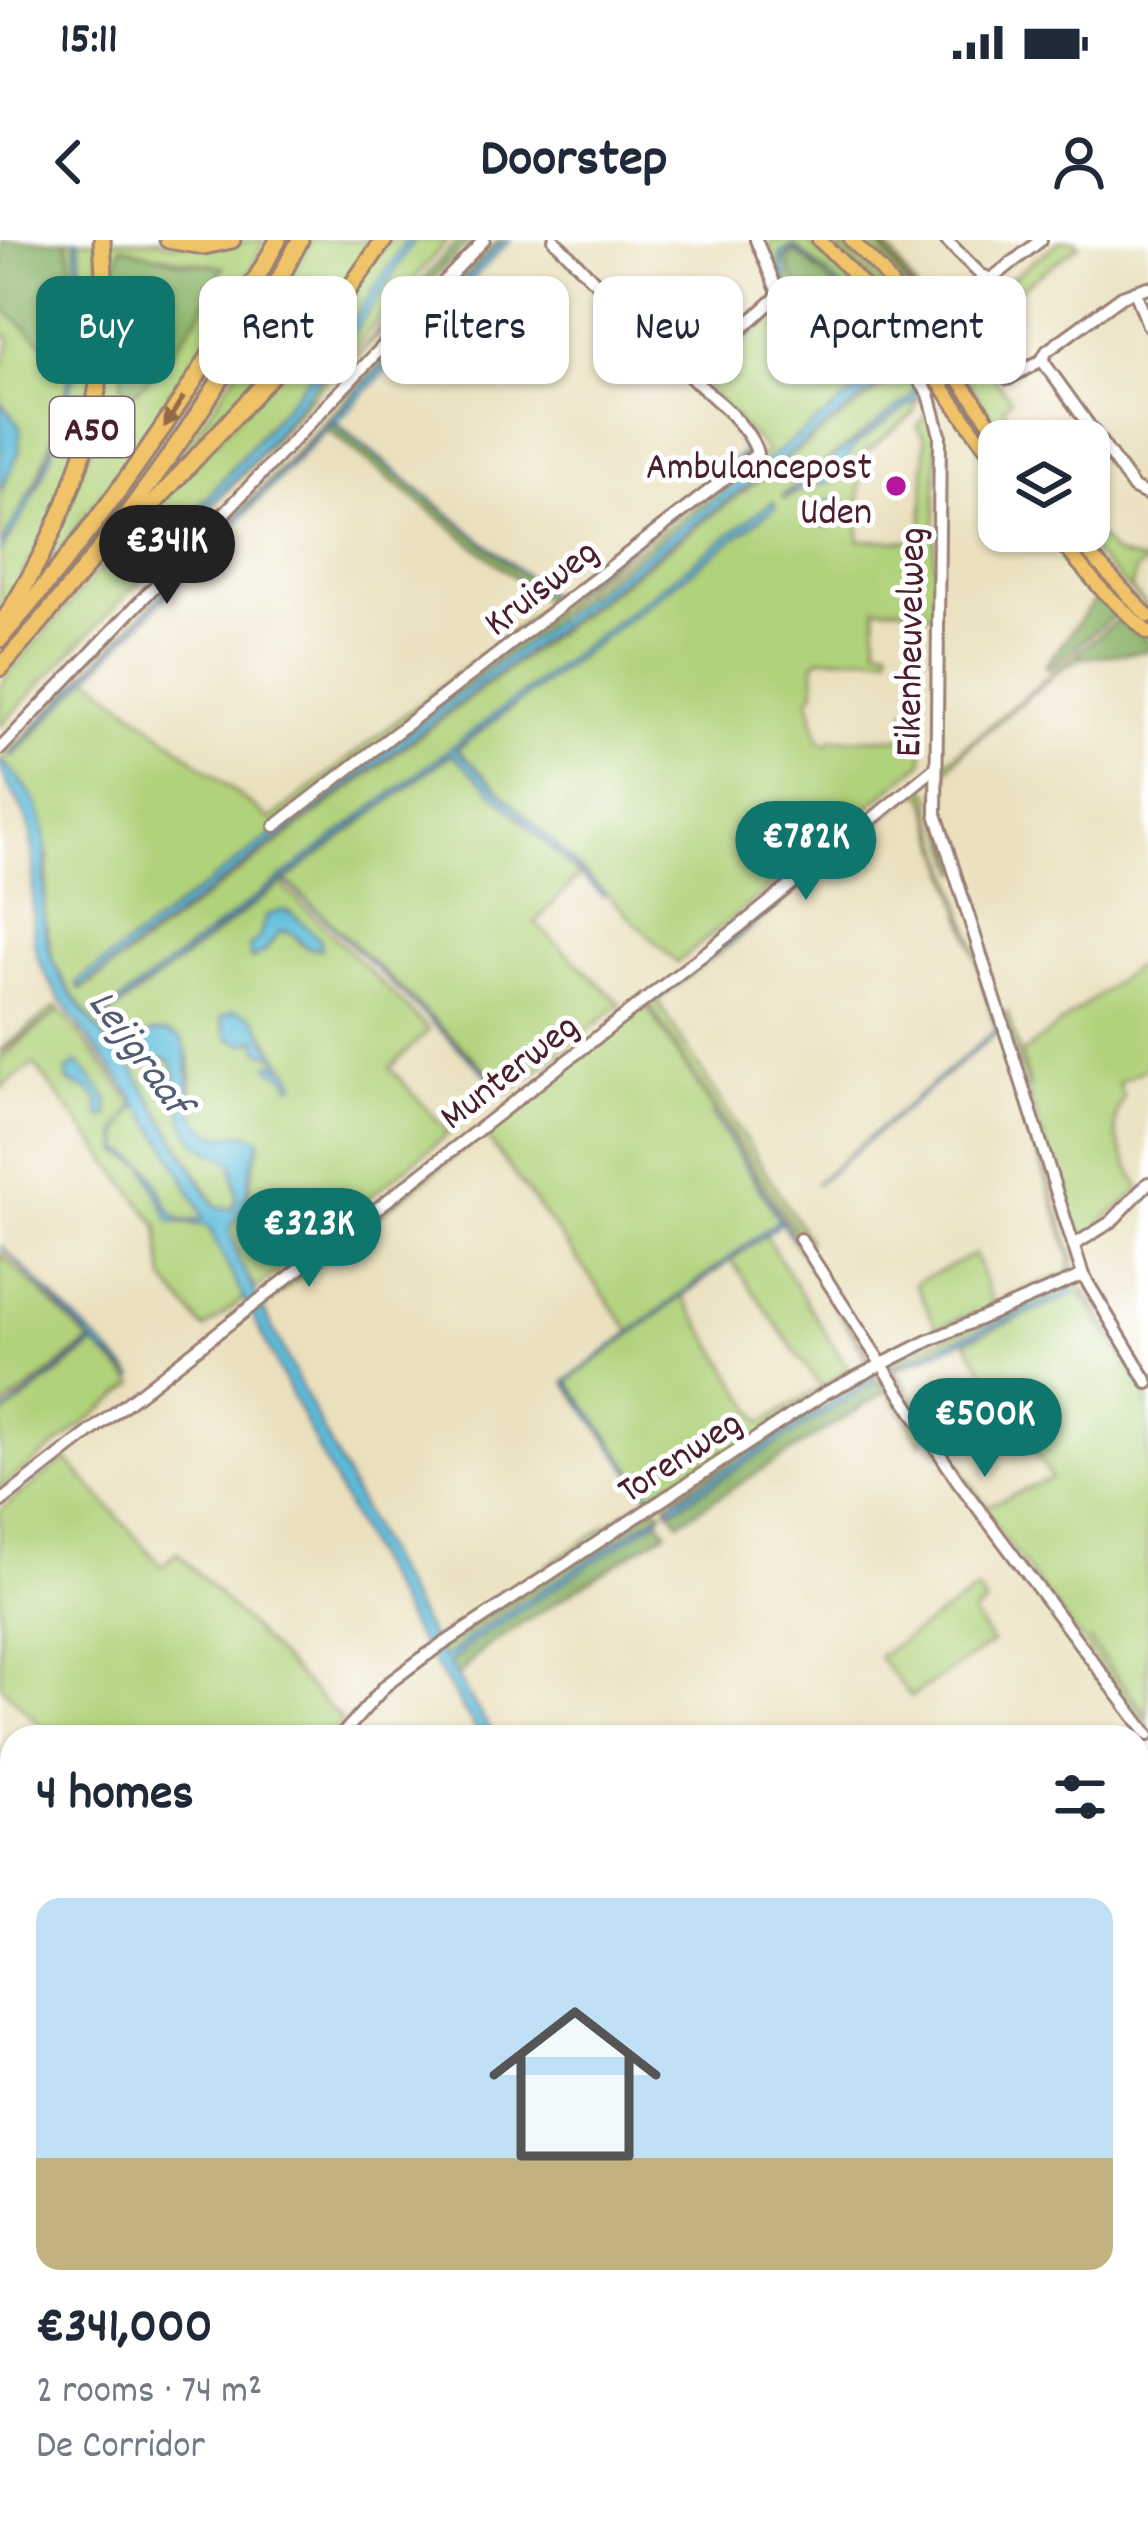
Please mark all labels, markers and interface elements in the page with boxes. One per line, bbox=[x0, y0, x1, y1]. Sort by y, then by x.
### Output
text: 15:11 bbox=[60, 10, 118, 74]
text: Doorstep bbox=[480, 124, 668, 201]
icon: back bbox=[36, 129, 102, 195]
icon: person bbox=[1046, 129, 1112, 195]
chip: Buy bbox=[36, 276, 175, 384]
chip: Rent bbox=[199, 276, 357, 384]
chip: Filters bbox=[381, 276, 569, 384]
chip: New bbox=[593, 276, 743, 384]
chip: Apartment bbox=[767, 276, 1026, 384]
one-way arrow bbox=[164, 396, 186, 429]
road number: A50 bbox=[50, 397, 134, 457]
map controls bbox=[978, 420, 1110, 552]
button: layers bbox=[978, 420, 1110, 552]
place label: Ambulancepost Uden bbox=[646, 443, 872, 543]
marker: Ambulancepost Uden bbox=[883, 473, 909, 499]
pin: €341K bbox=[83, 505, 251, 607]
text: €341K bbox=[126, 516, 208, 571]
street label: Eikenheuvelweg bbox=[884, 527, 943, 758]
street label: Kruisweg bbox=[474, 528, 612, 652]
pin: €782K bbox=[722, 801, 890, 903]
text: €782K bbox=[762, 812, 850, 867]
water label: Leijgraaf bbox=[70, 979, 207, 1136]
street label: Munterweg bbox=[430, 1002, 592, 1146]
pin: €323K bbox=[225, 1188, 393, 1290]
text: €323K bbox=[263, 1199, 355, 1254]
pin: €500K bbox=[901, 1378, 1069, 1480]
text: €500K bbox=[935, 1389, 1035, 1444]
street label: Torenweg bbox=[609, 1399, 755, 1520]
text: 4 homes bbox=[36, 1761, 194, 1833]
icon: filters bbox=[1047, 1764, 1113, 1830]
icon: home bbox=[467, 1976, 683, 2192]
text: €341,000 bbox=[36, 2294, 213, 2366]
text: 2 rooms · 74 m² bbox=[36, 2366, 262, 2421]
text: De Corridor bbox=[36, 2421, 205, 2476]

